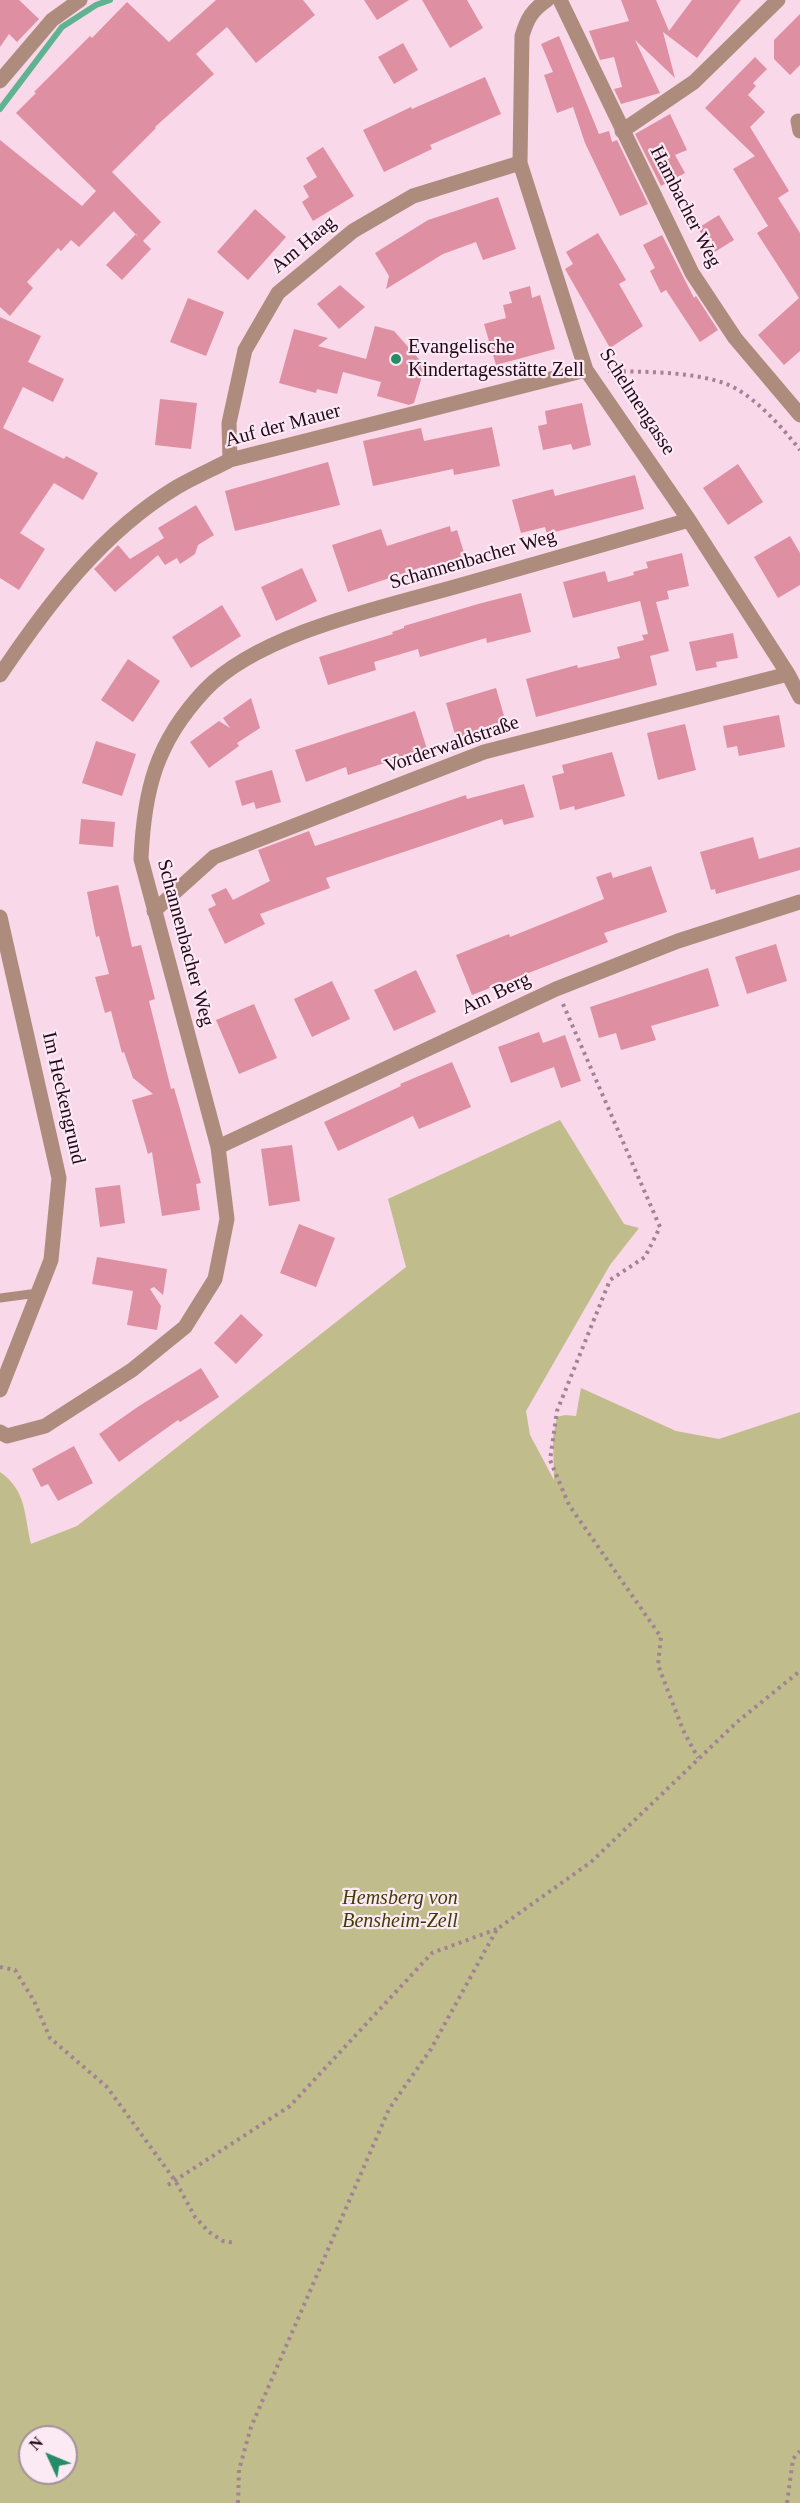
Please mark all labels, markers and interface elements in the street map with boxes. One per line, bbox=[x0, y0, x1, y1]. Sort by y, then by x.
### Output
street label: Hambacher Weg bbox=[644, 142, 726, 272]
street label: Am Haag bbox=[267, 211, 341, 279]
place label: Evangelische Kindertagesstätte Zell bbox=[408, 336, 584, 383]
street label: Schelmengasse bbox=[594, 344, 680, 460]
marker: Evangelische Kindertagesstätte Zell bbox=[389, 352, 403, 366]
street label: Auf der Mauer bbox=[222, 399, 344, 453]
street label: Schannenbacher Weg bbox=[387, 525, 559, 595]
street label: Vorderwaldstraße bbox=[382, 711, 522, 779]
street label: Schannenbacher Weg bbox=[151, 857, 219, 1029]
street label: Am Berg bbox=[458, 968, 534, 1020]
street label: Im Heckengrund bbox=[36, 1030, 90, 1166]
park label: Hemsberg von Bensheim-Zell bbox=[342, 1887, 458, 1934]
north arrow bbox=[18, 2425, 78, 2485]
text: N bbox=[26, 2433, 46, 2454]

